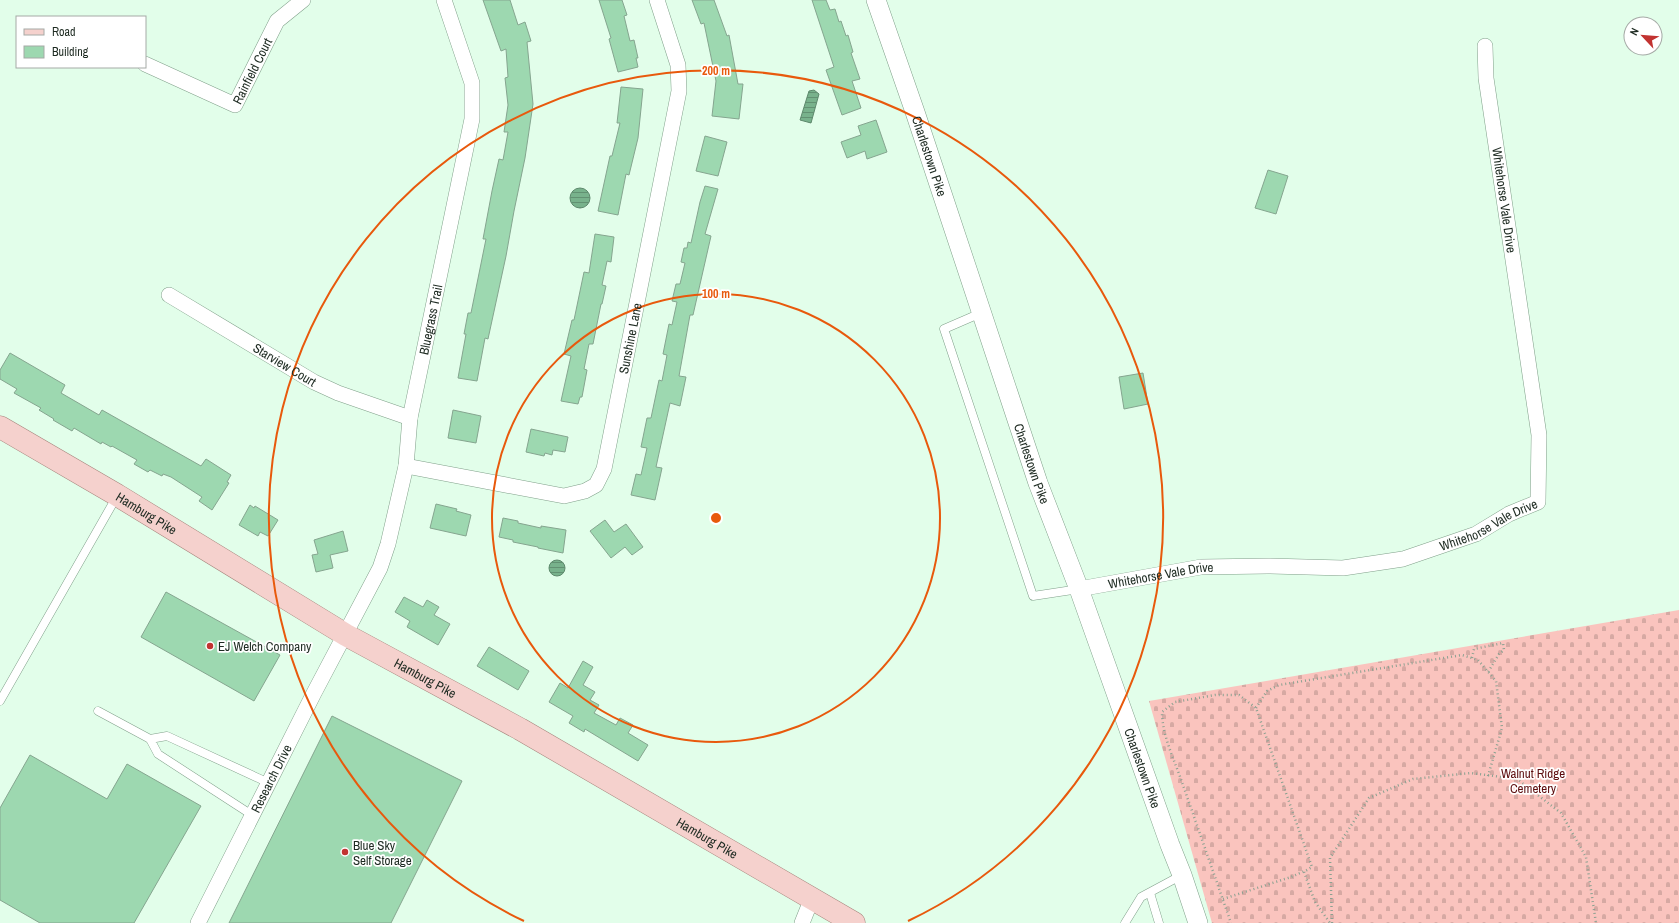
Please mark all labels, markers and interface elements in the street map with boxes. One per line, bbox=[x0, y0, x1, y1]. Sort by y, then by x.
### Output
legend bbox=[16, 16, 146, 68]
north arrow bbox=[1623, 16, 1663, 56]
text: Road bbox=[52, 24, 76, 40]
text: N bbox=[1626, 26, 1642, 38]
street label: Rainfield Court bbox=[228, 35, 276, 107]
text: Building bbox=[52, 44, 89, 60]
text: 200 m bbox=[702, 63, 730, 79]
street label: Charlestown Pike bbox=[908, 114, 951, 198]
street label: Whitehorse Vale Drive bbox=[1488, 146, 1520, 254]
street label: Bluegrass Trail bbox=[415, 283, 446, 356]
text: 100 m bbox=[702, 286, 730, 302]
street label: Sunshine Lane bbox=[615, 301, 645, 375]
street label: Starview Court bbox=[250, 339, 319, 390]
street label: Charlestown Pike bbox=[1010, 421, 1054, 506]
street label: Hamburg Pike bbox=[113, 488, 180, 538]
street label: Whitehorse Vale Drive bbox=[1437, 495, 1540, 554]
centre of rings bbox=[709, 511, 723, 525]
street label: Whitehorse Vale Drive bbox=[1107, 558, 1214, 592]
place label: EJ Welch Company bbox=[218, 638, 312, 655]
marker: EJ Welch Company bbox=[205, 641, 215, 651]
street label: Hamburg Pike bbox=[391, 654, 460, 702]
street label: Charlestown Pike bbox=[1121, 726, 1165, 810]
street label: Research Drive bbox=[247, 741, 295, 815]
park label: Walnut Ridge Cemetery bbox=[1501, 765, 1565, 797]
street label: Hamburg Pike bbox=[673, 813, 741, 862]
place label: Blue Sky Self Storage bbox=[353, 837, 412, 869]
marker: Blue Sky Self Storage bbox=[340, 847, 350, 857]

